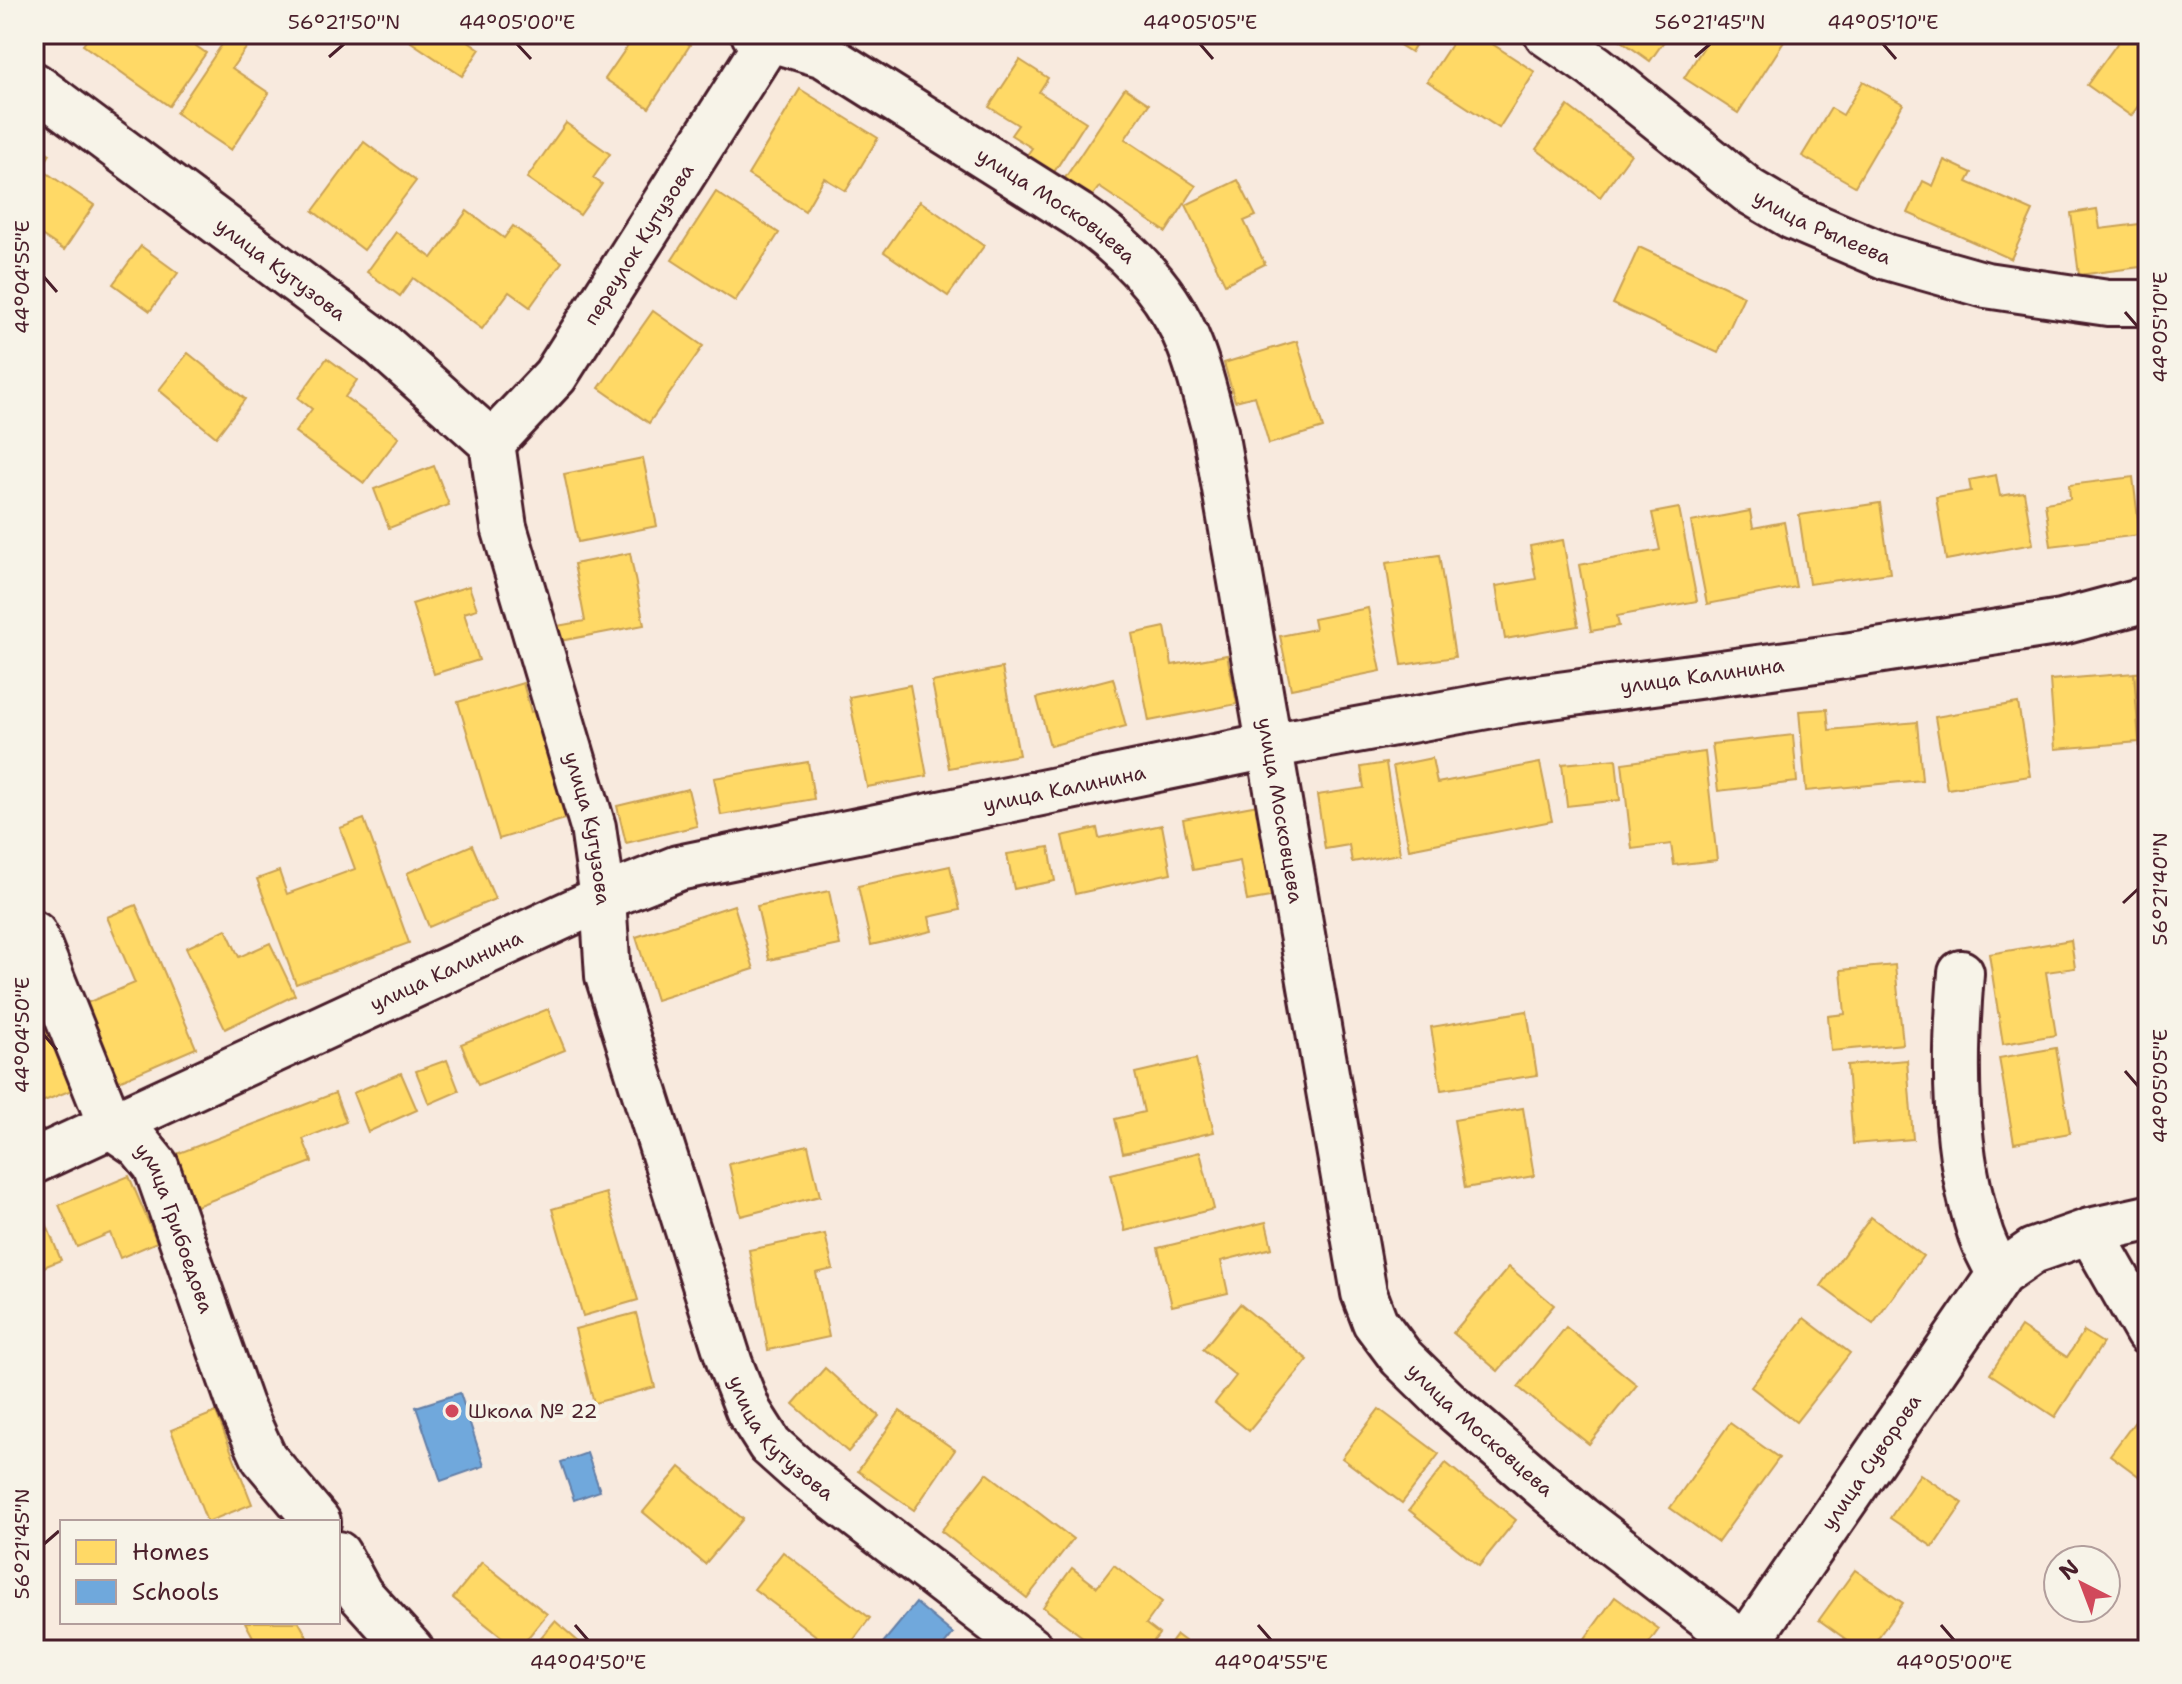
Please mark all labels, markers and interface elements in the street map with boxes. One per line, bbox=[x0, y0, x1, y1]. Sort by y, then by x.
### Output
text: 56°21'50"N bbox=[288, 9, 400, 35]
text: 44°05'00"E bbox=[459, 9, 575, 35]
text: 44°05'05"E bbox=[1143, 9, 1257, 35]
text: 56°21'45"N bbox=[1655, 9, 1765, 35]
text: 44°05'10"E bbox=[1827, 9, 1939, 35]
street label: улица Московцева bbox=[972, 141, 1142, 270]
street label: переулок Кутузова bbox=[578, 158, 700, 330]
street label: улица Рылеева bbox=[1749, 184, 1896, 271]
street label: улица Кутузова bbox=[210, 212, 352, 327]
text: 44°04'55"E bbox=[9, 220, 35, 334]
text: 44°05'10"E bbox=[2147, 271, 2173, 383]
street label: улица Калинина bbox=[1618, 651, 1786, 699]
street label: улица Московцева bbox=[1252, 716, 1310, 906]
street label: улица Кутузова bbox=[558, 749, 616, 907]
street label: улица Калинина bbox=[981, 759, 1148, 818]
text: 56°21'40"N bbox=[2147, 832, 2173, 946]
street label: улица Калинина bbox=[366, 924, 527, 1017]
text: 44°04'50"E bbox=[9, 977, 35, 1093]
text: 44°05'05"E bbox=[2147, 1029, 2173, 1143]
street label: улица Грибоедова bbox=[129, 1137, 220, 1317]
street label: улица Московцева bbox=[1402, 1357, 1559, 1503]
street label: улица Кутузова bbox=[723, 1372, 840, 1506]
street label: улица Суворова bbox=[1815, 1388, 1927, 1535]
place label: Школа № 22 bbox=[468, 1398, 598, 1424]
marker: Школа № 22 bbox=[443, 1402, 461, 1420]
text: 56°21'45"N bbox=[9, 1489, 35, 1599]
legend bbox=[60, 1520, 340, 1624]
text: Homes bbox=[132, 1536, 210, 1568]
north arrow bbox=[2042, 1544, 2122, 1624]
text: N bbox=[2053, 1553, 2085, 1586]
text: Schools bbox=[132, 1576, 219, 1608]
text: 44°04'50"E bbox=[530, 1649, 646, 1675]
text: 44°04'55"E bbox=[1214, 1649, 1328, 1675]
text: 44°05'00"E bbox=[1896, 1649, 2012, 1675]

